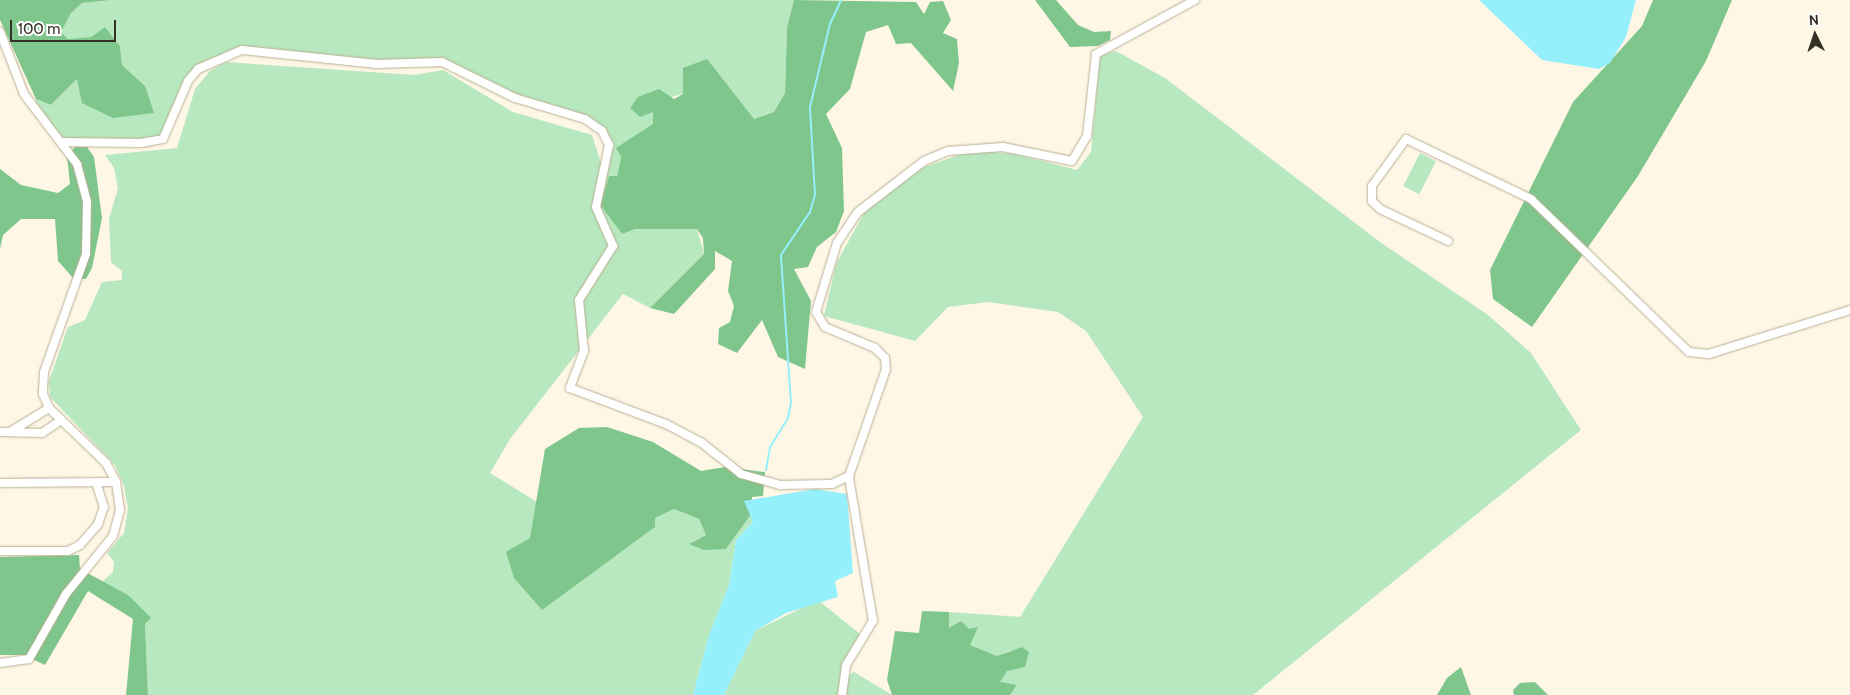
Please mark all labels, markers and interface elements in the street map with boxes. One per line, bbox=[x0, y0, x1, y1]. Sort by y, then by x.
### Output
scale bar bbox=[12, 10, 119, 42]
north arrow bbox=[1790, 10, 1840, 60]
text: N bbox=[1808, 11, 1820, 29]
text: 100 m bbox=[18, 20, 60, 38]

